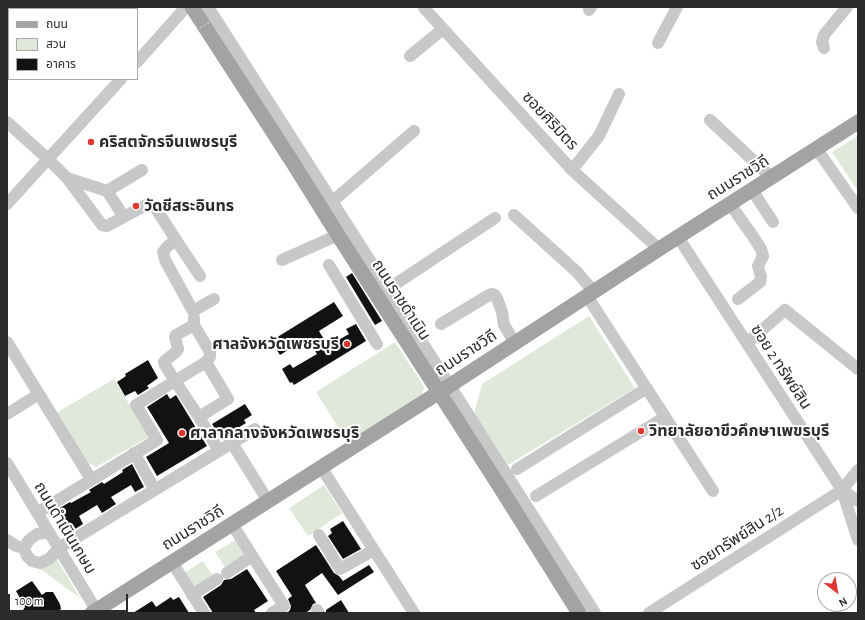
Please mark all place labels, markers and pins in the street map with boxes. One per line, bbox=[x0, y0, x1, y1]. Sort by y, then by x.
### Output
place label: คริสตจักรจีนเพชรบุรี bbox=[99, 132, 237, 152]
marker: คริสตจักรจีนเพชรบุรี bbox=[86, 137, 96, 147]
place label: วัดชีสระอินทร bbox=[144, 196, 234, 216]
marker: วัดชีสระอินทร bbox=[131, 201, 141, 211]
place label: ศาลจังหวัดเพชรบุรี bbox=[212, 334, 339, 354]
marker: ศาลจังหวัดเพชรบุรี bbox=[342, 339, 352, 349]
place label: วิทยาลัยอาขีวคึกษาเพขรบุรี bbox=[649, 421, 829, 441]
place label: ศาลากลางจังหวัดเพชรบุริ bbox=[190, 423, 359, 443]
marker: วิทยาลัยอาขีวคึกษาเพขรบุรี bbox=[636, 426, 646, 436]
marker: ศาลากลางจังหวัดเพชรบุริ bbox=[177, 428, 187, 438]

